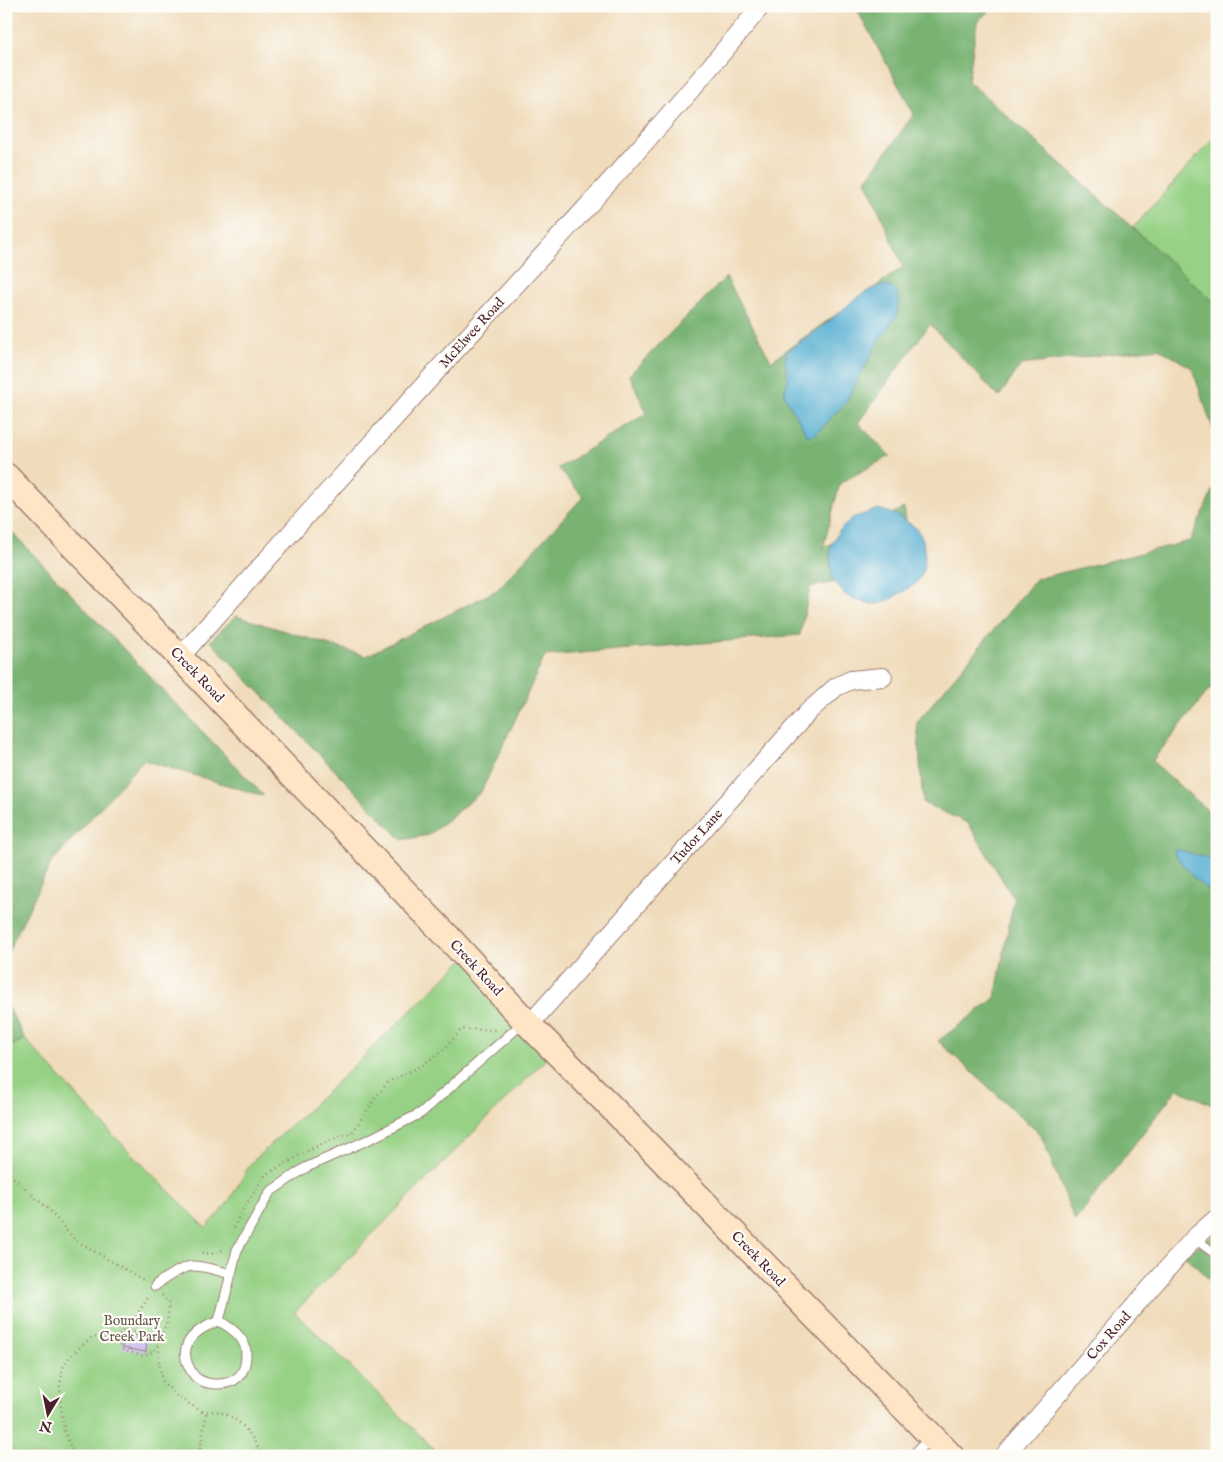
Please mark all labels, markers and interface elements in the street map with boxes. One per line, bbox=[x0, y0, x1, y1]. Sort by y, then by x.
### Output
street label: McElwee Road bbox=[436, 293, 509, 372]
street label: Creek Road bbox=[166, 644, 228, 707]
street label: Tudor Lane bbox=[667, 805, 727, 869]
street label: Creek Road bbox=[445, 936, 507, 1000]
street label: Creek Road bbox=[727, 1228, 789, 1291]
street label: Cox Road bbox=[1083, 1307, 1135, 1364]
park label: Boundary Creek Park bbox=[99, 1312, 165, 1346]
north arrow bbox=[22, 1390, 72, 1440]
text: N bbox=[38, 1416, 54, 1436]

